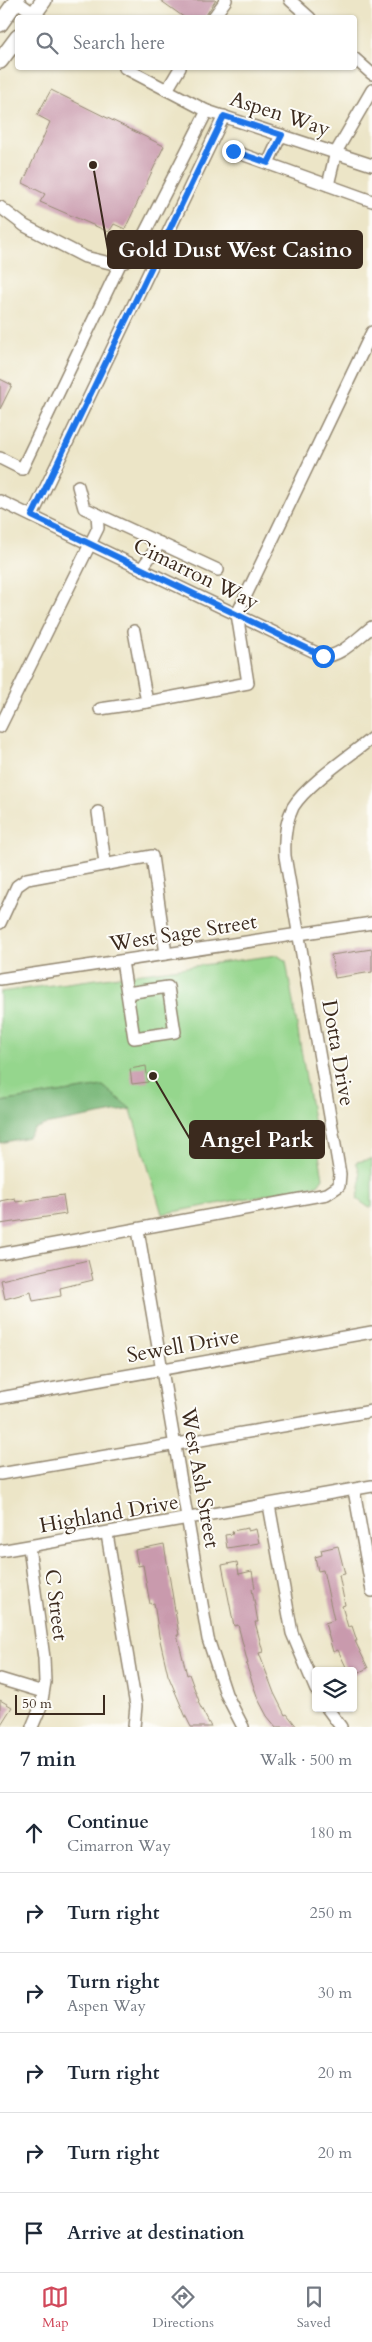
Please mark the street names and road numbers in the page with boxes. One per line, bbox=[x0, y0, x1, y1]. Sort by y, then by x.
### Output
street label: Aspen Way bbox=[226, 84, 334, 144]
street label: Cimarron Way bbox=[128, 531, 264, 617]
street label: West Sage Street bbox=[106, 907, 259, 959]
street label: Dotta Drive bbox=[314, 998, 362, 1108]
street label: Sewell Drive bbox=[125, 1322, 241, 1370]
street label: West Ash Street bbox=[173, 1405, 227, 1551]
street label: Highland Drive bbox=[37, 1488, 181, 1540]
street label: C Street bbox=[37, 1567, 75, 1643]

